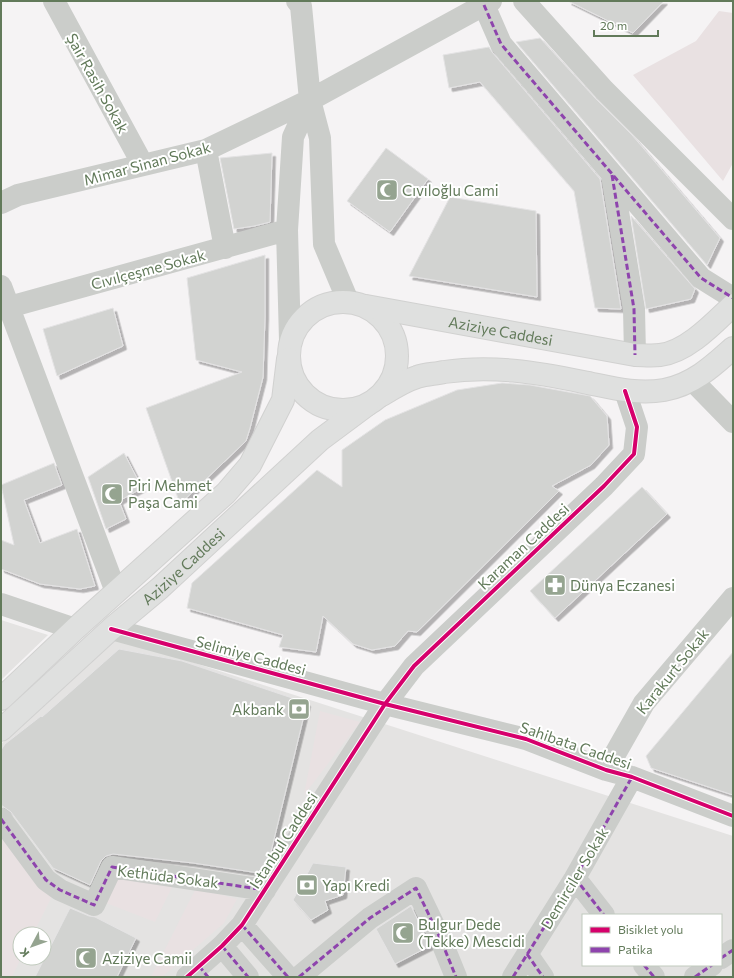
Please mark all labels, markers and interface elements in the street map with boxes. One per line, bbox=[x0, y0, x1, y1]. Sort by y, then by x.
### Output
scale bar bbox=[594, 12, 658, 38]
text: 20 m bbox=[600, 18, 627, 32]
street label: Şair Rasih Sokak bbox=[63, 30, 133, 136]
street label: Mimar Sinan Sokak bbox=[82, 137, 212, 189]
mosque icon: Cıvıloğlu Cami bbox=[374, 177, 400, 203]
place label: Cıvıloğlu Cami bbox=[402, 181, 499, 199]
street label: Cıvılçeşme Sokak bbox=[89, 245, 207, 293]
street label: Aziziye Caddesi bbox=[447, 312, 554, 349]
place label: Piri Mehmet Paşa Cami bbox=[128, 476, 212, 511]
mosque icon: Piri Mehmet Paşa Cami bbox=[99, 481, 125, 507]
street label: Karaman Caddesi bbox=[474, 499, 572, 593]
street label: Aziziye Caddesi bbox=[138, 524, 228, 608]
pharmacy icon: Dünya Eczanesi bbox=[542, 572, 568, 598]
place label: Dünya Eczanesi bbox=[570, 576, 675, 594]
street label: Karakurt Sokak bbox=[632, 625, 712, 717]
street label: Selimiye Caddesi bbox=[194, 632, 308, 678]
bank icon: Akbank bbox=[286, 696, 312, 722]
place label: Akbank bbox=[232, 700, 284, 718]
street label: Sahibata Caddesi bbox=[518, 717, 634, 773]
street label: İstanbul Caddesi bbox=[245, 788, 321, 892]
street label: Demirciler Sokak bbox=[537, 824, 611, 932]
street label: Kethüda Sokak bbox=[116, 861, 220, 891]
bank icon: Yapı Kredi bbox=[294, 872, 320, 898]
place label: Yapı Kredi bbox=[322, 876, 390, 894]
legend bbox=[582, 914, 722, 966]
place label: Bulgur Dede (Tekke) Mescidi bbox=[418, 915, 525, 950]
mosque icon: Bulgur Dede (Tekke) Mescidi bbox=[390, 920, 416, 946]
text: Bisiklet yolu bbox=[618, 922, 683, 936]
north arrow bbox=[12, 926, 52, 966]
text: Patika bbox=[618, 942, 653, 956]
text: K bbox=[16, 945, 32, 960]
mosque icon: Aziziye Camii bbox=[73, 945, 99, 971]
place label: Aziziye Camii bbox=[102, 949, 192, 967]

